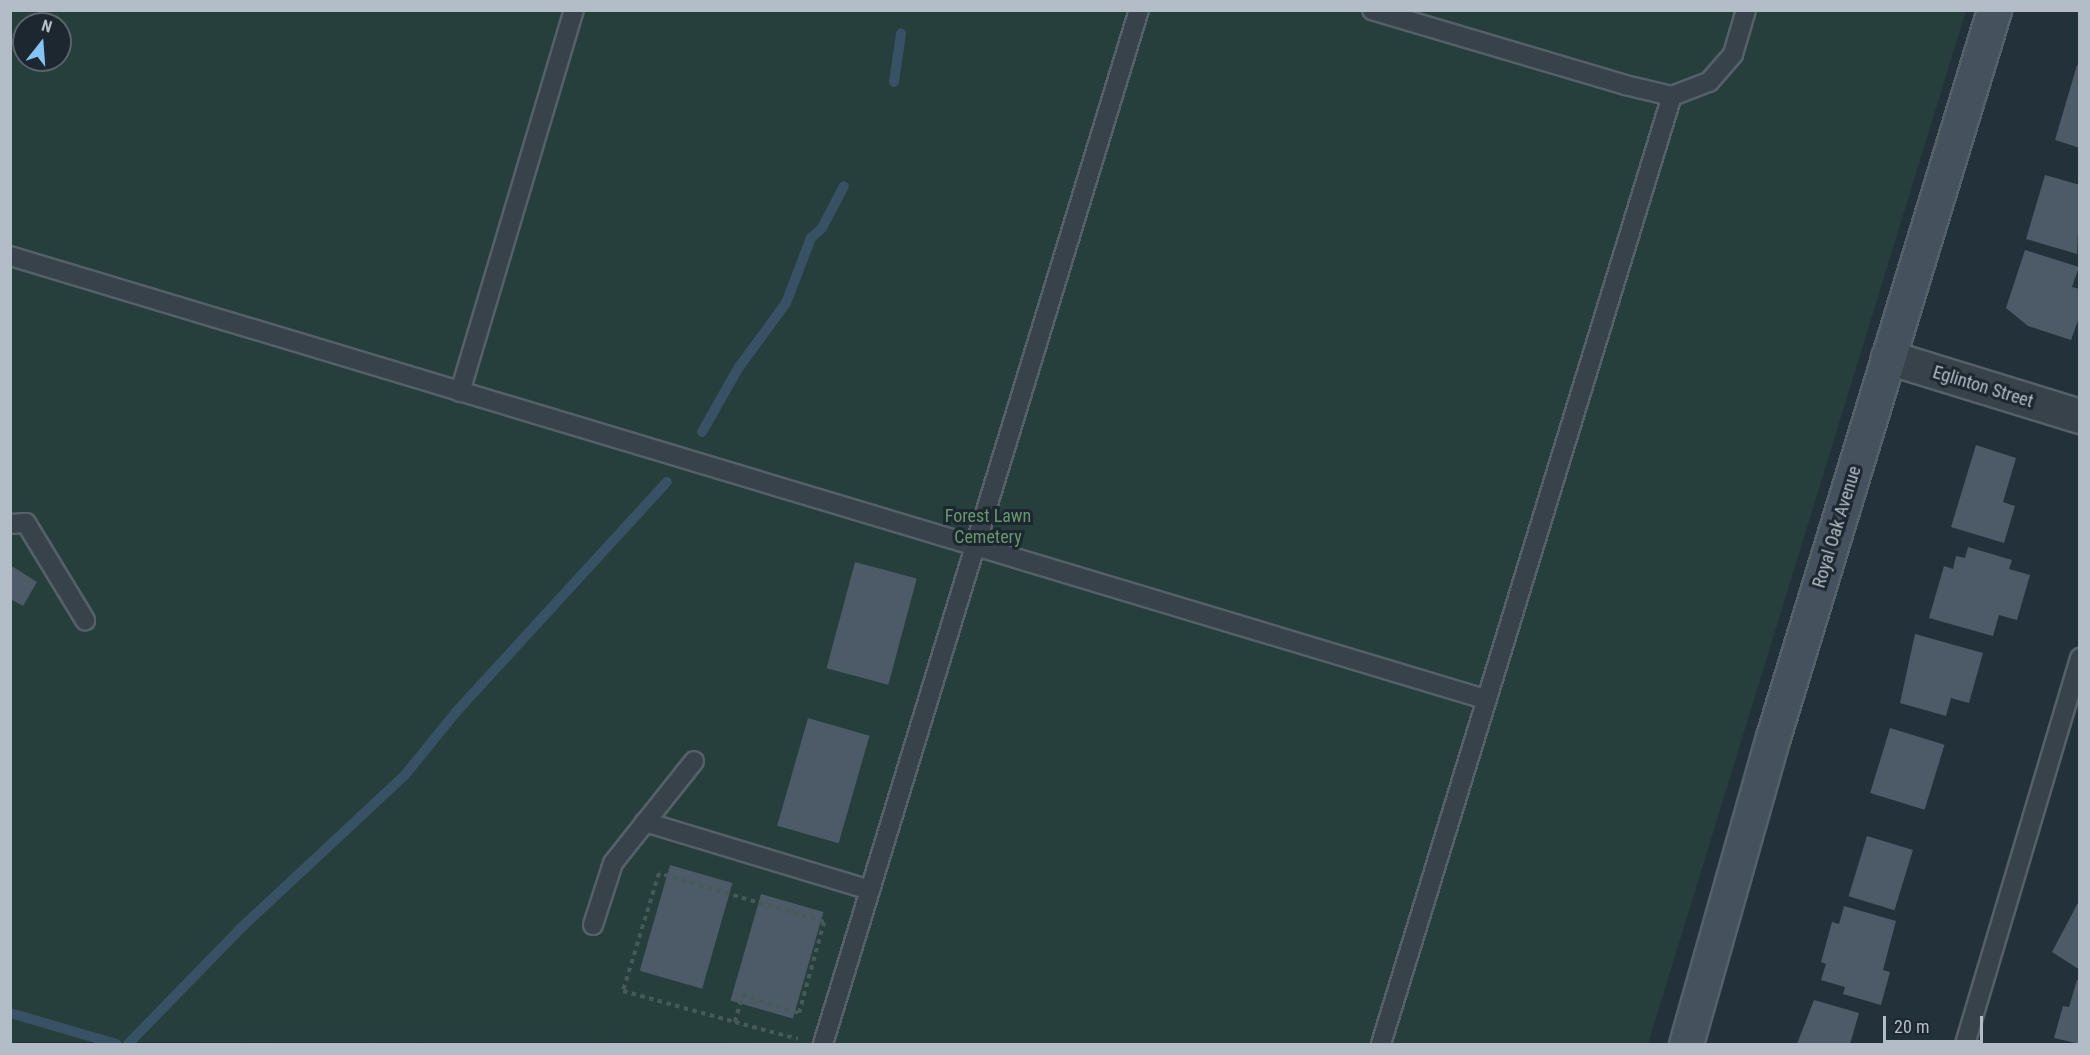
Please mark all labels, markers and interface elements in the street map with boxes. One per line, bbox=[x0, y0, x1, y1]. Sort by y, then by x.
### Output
north arrow bbox=[12, 12, 72, 72]
text: N bbox=[39, 16, 54, 37]
street label: Eglinton Street bbox=[1930, 361, 2036, 413]
street label: Royal Oak Avenue bbox=[1808, 463, 1866, 591]
park label: Forest Lawn Cemetery bbox=[945, 506, 1031, 548]
scale bar bbox=[1886, 1004, 1986, 1042]
text: 20 m bbox=[1894, 1016, 1929, 1037]

